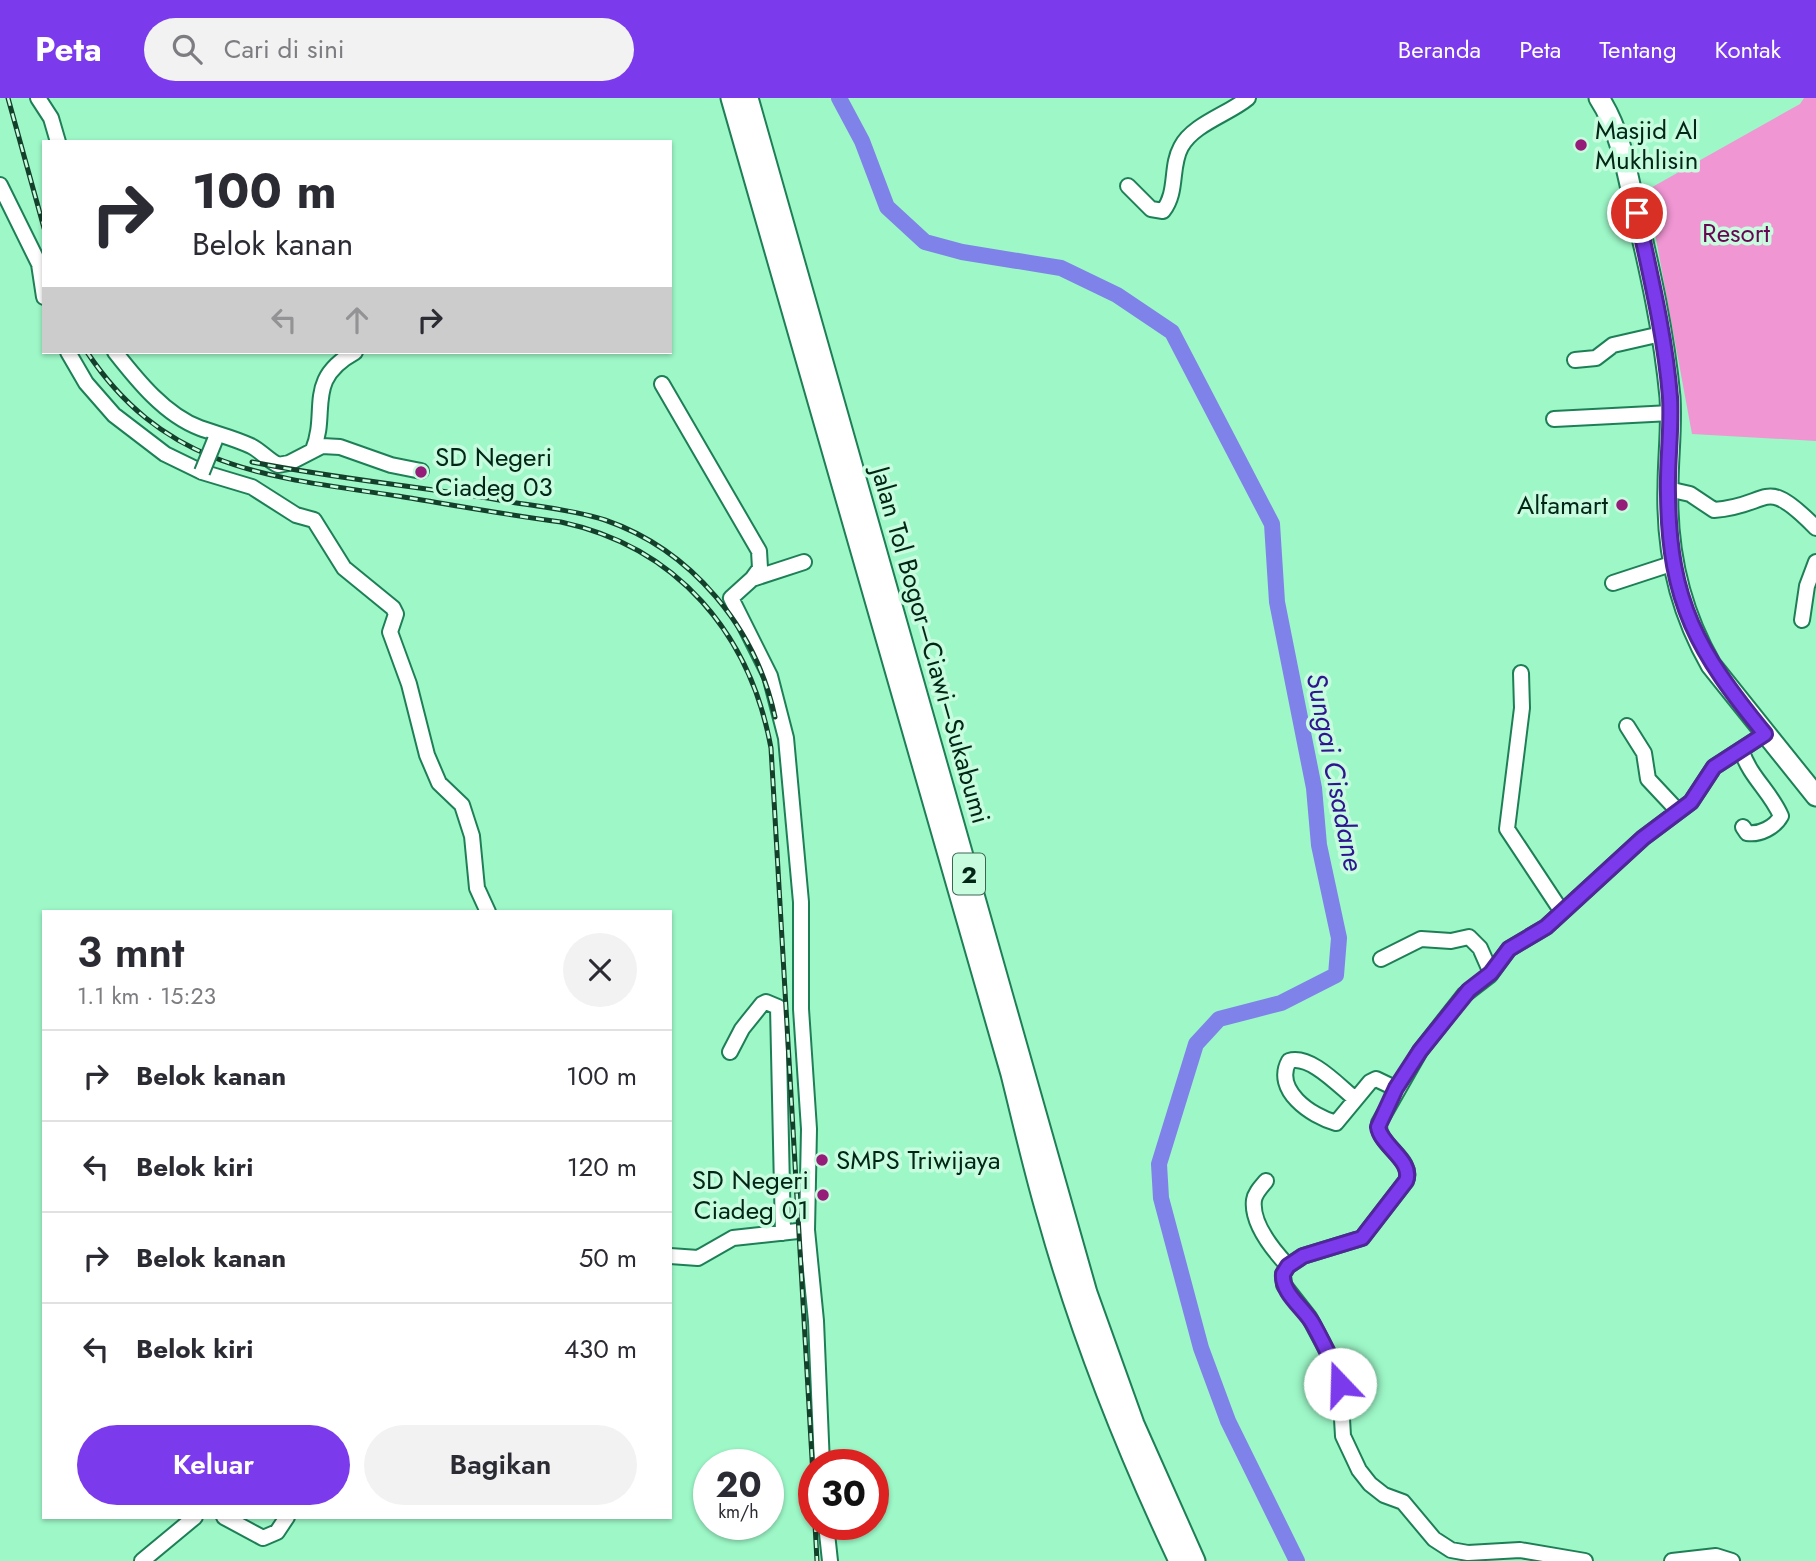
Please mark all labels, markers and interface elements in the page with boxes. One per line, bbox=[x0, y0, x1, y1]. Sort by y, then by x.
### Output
search box bbox=[144, 18, 634, 81]
text: Peta bbox=[35, 26, 102, 73]
icon: search bbox=[168, 30, 206, 68]
text: Cari di sini bbox=[224, 30, 345, 68]
text: Beranda bbox=[1398, 32, 1481, 67]
text: Peta bbox=[1519, 32, 1561, 67]
text: Tentang bbox=[1599, 32, 1677, 67]
text: Kontak bbox=[1715, 32, 1781, 67]
place label: Masjid Al Mukhlisin bbox=[1595, 111, 1698, 179]
marker: Masjid Al Mukhlisin bbox=[1573, 137, 1589, 153]
text: 100 m bbox=[192, 156, 337, 226]
icon: right bbox=[77, 168, 168, 259]
pin bbox=[1607, 183, 1667, 243]
icon: arrive bbox=[1618, 194, 1656, 232]
park label: Resort bbox=[1702, 214, 1771, 252]
text: Belok kanan bbox=[192, 221, 353, 267]
icon: left bbox=[265, 301, 303, 339]
icon: ahead bbox=[338, 301, 376, 339]
icon: right bbox=[411, 301, 449, 339]
place label: SD Negeri Ciadeg 03 bbox=[435, 438, 553, 506]
street label: Jalan Tol Bogor–Ciawi–Sukabumi bbox=[861, 459, 1000, 828]
marker: SD Negeri Ciadeg 03 bbox=[413, 464, 429, 480]
place label: Alfamart bbox=[1517, 486, 1609, 524]
marker: Alfamart bbox=[1614, 497, 1630, 513]
water label: Sungai Cisadane bbox=[1296, 669, 1374, 875]
road number: 2 bbox=[953, 854, 985, 894]
text: 3 mnt bbox=[77, 922, 184, 983]
button: close bbox=[563, 933, 637, 1007]
text: 1.1 km · 15:23 bbox=[77, 979, 216, 1013]
icon: right bbox=[77, 1057, 115, 1095]
text: Belok kanan bbox=[136, 1057, 286, 1095]
text: 100 m bbox=[566, 1057, 637, 1095]
place label: SMPS Triwijaya bbox=[836, 1141, 1001, 1179]
icon: left bbox=[77, 1148, 115, 1186]
text: Belok kiri bbox=[136, 1148, 253, 1186]
text: 120 m bbox=[567, 1148, 637, 1186]
marker: SMPS Triwijaya bbox=[814, 1152, 830, 1168]
place label: SD Negeri Ciadeg 01 bbox=[692, 1161, 809, 1229]
marker: SD Negeri Ciadeg 01 bbox=[815, 1187, 831, 1203]
icon: right bbox=[77, 1239, 115, 1277]
text: Belok kanan bbox=[136, 1239, 286, 1277]
text: 50 m bbox=[579, 1239, 637, 1277]
icon: left bbox=[77, 1330, 115, 1368]
text: Belok kiri bbox=[136, 1330, 253, 1368]
text: 430 m bbox=[564, 1330, 637, 1368]
position arrow bbox=[1303, 1347, 1377, 1421]
button: Keluar bbox=[77, 1425, 350, 1505]
button: Bagikan bbox=[364, 1425, 637, 1505]
speed limit sign: 30 bbox=[798, 1449, 889, 1540]
text: 20 bbox=[715, 1460, 762, 1510]
text: km/h bbox=[718, 1499, 759, 1525]

